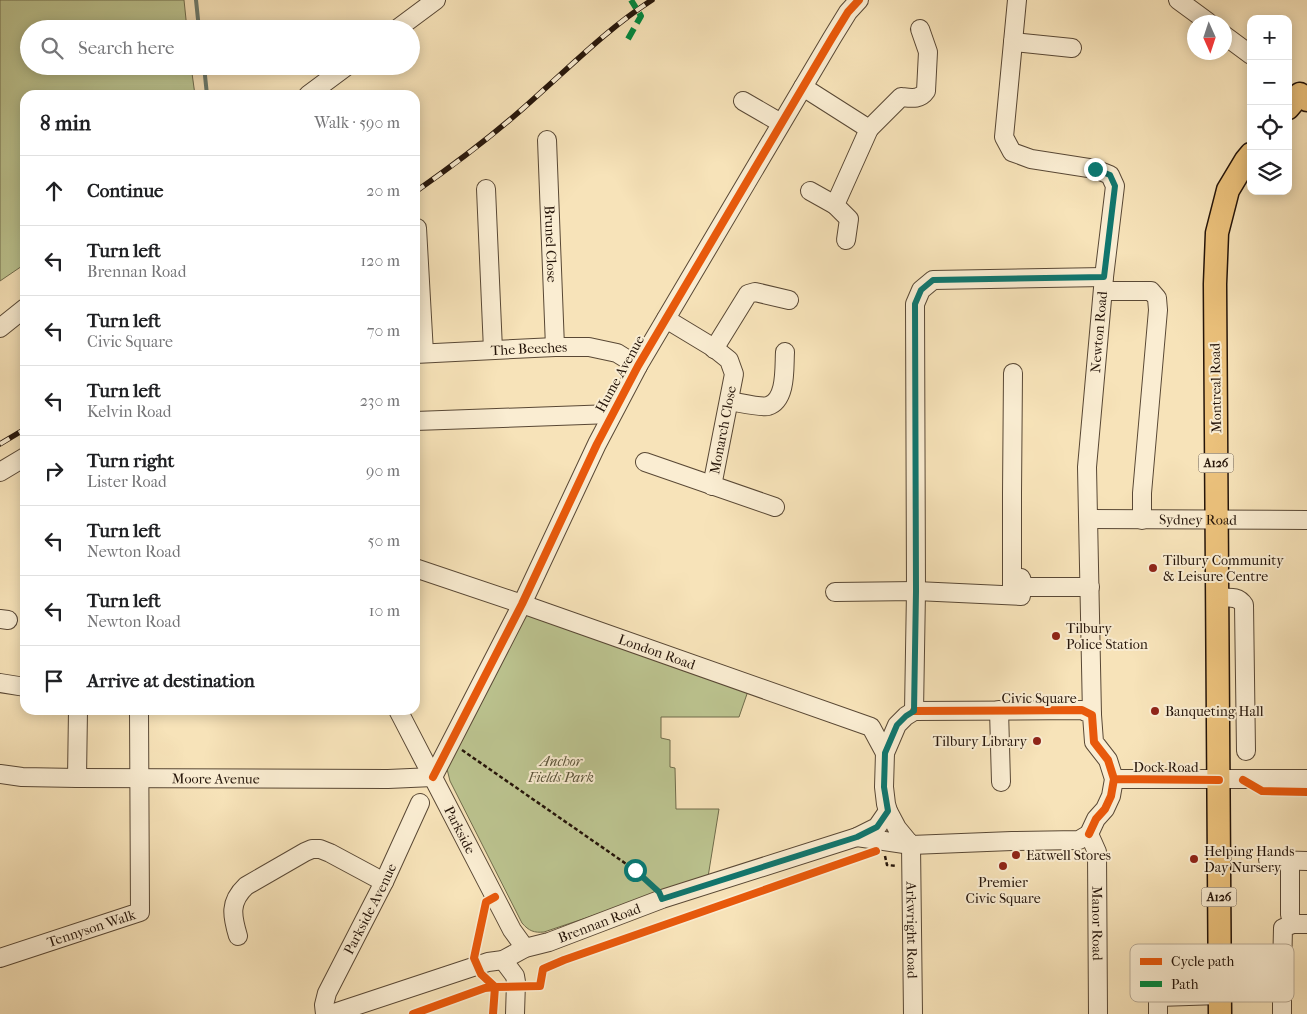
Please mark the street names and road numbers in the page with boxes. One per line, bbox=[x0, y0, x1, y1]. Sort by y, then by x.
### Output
street label: Brunel Close bbox=[541, 205, 561, 283]
street label: Newton Road bbox=[1087, 290, 1111, 374]
street label: Hume Avenue bbox=[592, 332, 648, 416]
street label: The Beeches bbox=[490, 339, 567, 359]
street label: Montreal Road bbox=[1207, 342, 1225, 433]
street label: Monarch Close bbox=[706, 384, 740, 476]
road number: A126 bbox=[1198, 453, 1234, 472]
street label: Sydney Road bbox=[1159, 511, 1237, 528]
street label: London Road bbox=[616, 630, 698, 673]
street label: Civic Square bbox=[1001, 690, 1077, 707]
street label: Dock Road bbox=[1133, 759, 1199, 776]
street label: Moore Avenue bbox=[172, 770, 260, 787]
street label: Parkside bbox=[441, 803, 480, 857]
street label: Parkside Avenue bbox=[340, 860, 400, 957]
street label: Arkwright Road bbox=[903, 880, 921, 979]
street label: Manor Road bbox=[1089, 886, 1106, 961]
road number: A126 bbox=[1202, 888, 1236, 906]
street label: Brennan Road bbox=[555, 899, 643, 946]
street label: Tennyson Walk bbox=[45, 905, 138, 950]

